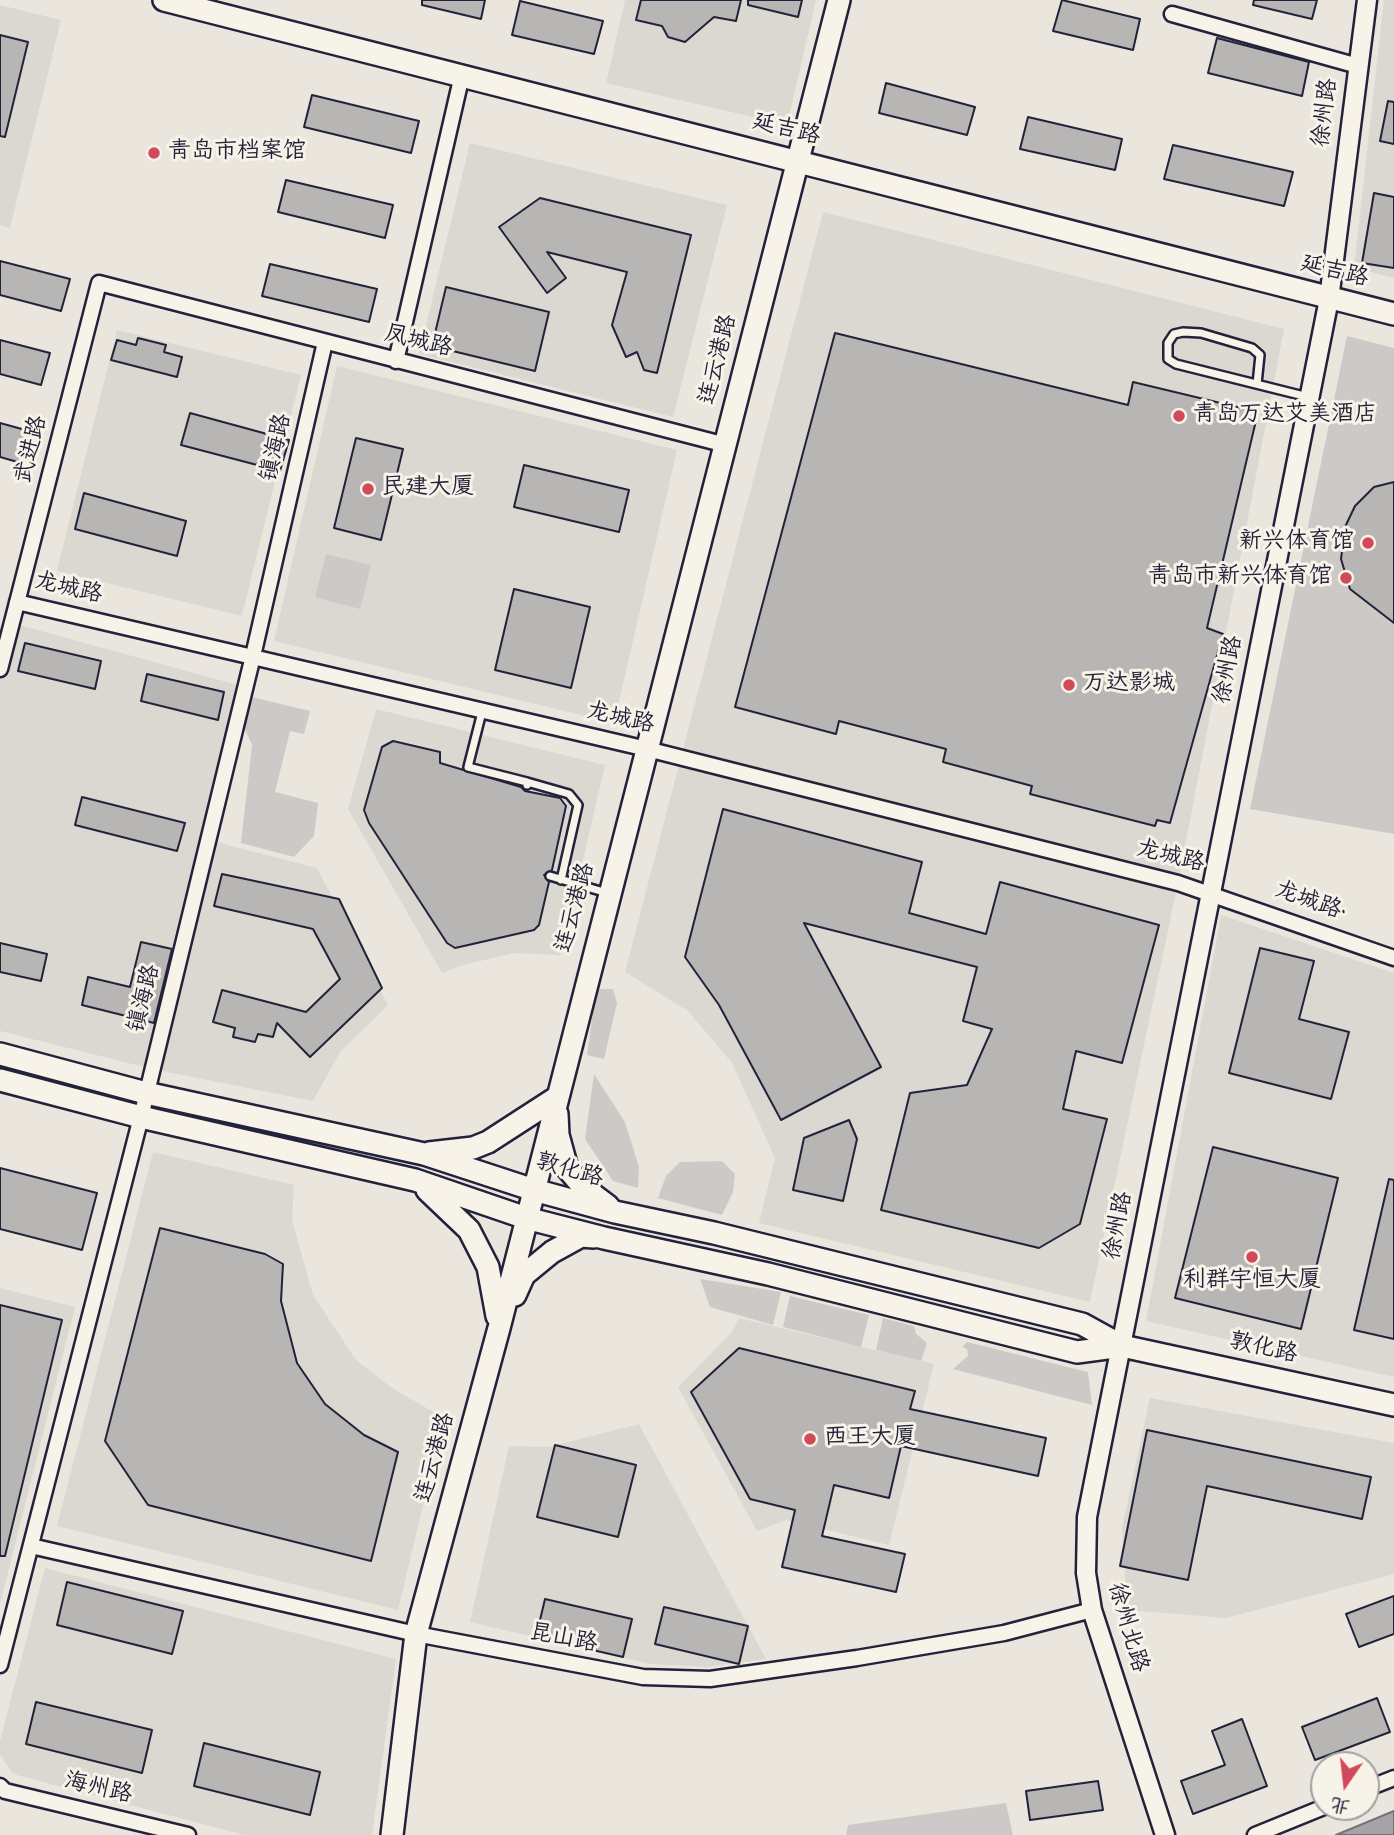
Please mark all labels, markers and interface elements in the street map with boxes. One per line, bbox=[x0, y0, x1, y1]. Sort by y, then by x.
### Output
street label: 徐州路 bbox=[1309, 77, 1345, 149]
street label: 延吉路 bbox=[749, 109, 823, 153]
place label: 青岛市档案馆 bbox=[168, 139, 306, 167]
marker: 青岛市档案馆 bbox=[146, 145, 162, 161]
street label: 延吉路 bbox=[1297, 251, 1371, 295]
street label: 连云港路 bbox=[695, 312, 745, 408]
street label: 凤城路 bbox=[381, 321, 455, 365]
place label: 青岛万达艾美酒店 bbox=[1193, 402, 1377, 430]
marker: 青岛万达艾美酒店 bbox=[1171, 408, 1187, 424]
street label: 镇海路 bbox=[257, 411, 299, 485]
street label: 武进路 bbox=[11, 413, 55, 487]
place label: 民建大厦 bbox=[382, 475, 474, 503]
marker: 民建大厦 bbox=[360, 481, 376, 497]
place label: 新兴体育馆 bbox=[1239, 529, 1354, 557]
marker: 新兴体育馆 bbox=[1360, 535, 1376, 551]
place label: 青岛市新兴体育馆 bbox=[1148, 564, 1332, 592]
street label: 龙城路 bbox=[31, 569, 105, 611]
marker: 青岛市新兴体育馆 bbox=[1338, 570, 1354, 586]
street label: 徐州路 bbox=[1210, 634, 1250, 706]
place label: 万达影城 bbox=[1083, 671, 1175, 699]
marker: 万达影城 bbox=[1061, 677, 1077, 693]
street label: 龙城路 bbox=[583, 699, 657, 741]
street label: 龙城路 bbox=[1133, 836, 1207, 880]
street label: 连云港路 bbox=[552, 860, 602, 956]
street label: 龙城路· bbox=[1270, 877, 1350, 929]
street label: 镇海路 bbox=[124, 962, 168, 1036]
street label: 敦化路 bbox=[532, 1149, 606, 1195]
street label: 徐州路 bbox=[1100, 1190, 1140, 1262]
marker: 利群宇恒大厦 bbox=[1244, 1249, 1260, 1265]
place label: 利群宇恒大厦 bbox=[1183, 1268, 1321, 1296]
street label: 敦化路 bbox=[1226, 1329, 1300, 1371]
street label: 连云港路 bbox=[412, 1410, 462, 1506]
place label: 西王大厦 bbox=[824, 1425, 916, 1453]
marker: 西王大厦 bbox=[802, 1431, 818, 1447]
street label: 徐州北路 bbox=[1100, 1580, 1152, 1676]
street label: 昆山路 bbox=[527, 1620, 599, 1660]
north arrow bbox=[1310, 1751, 1380, 1821]
street label: 海州路 bbox=[61, 1769, 135, 1811]
text: 北 bbox=[1328, 1788, 1353, 1821]

